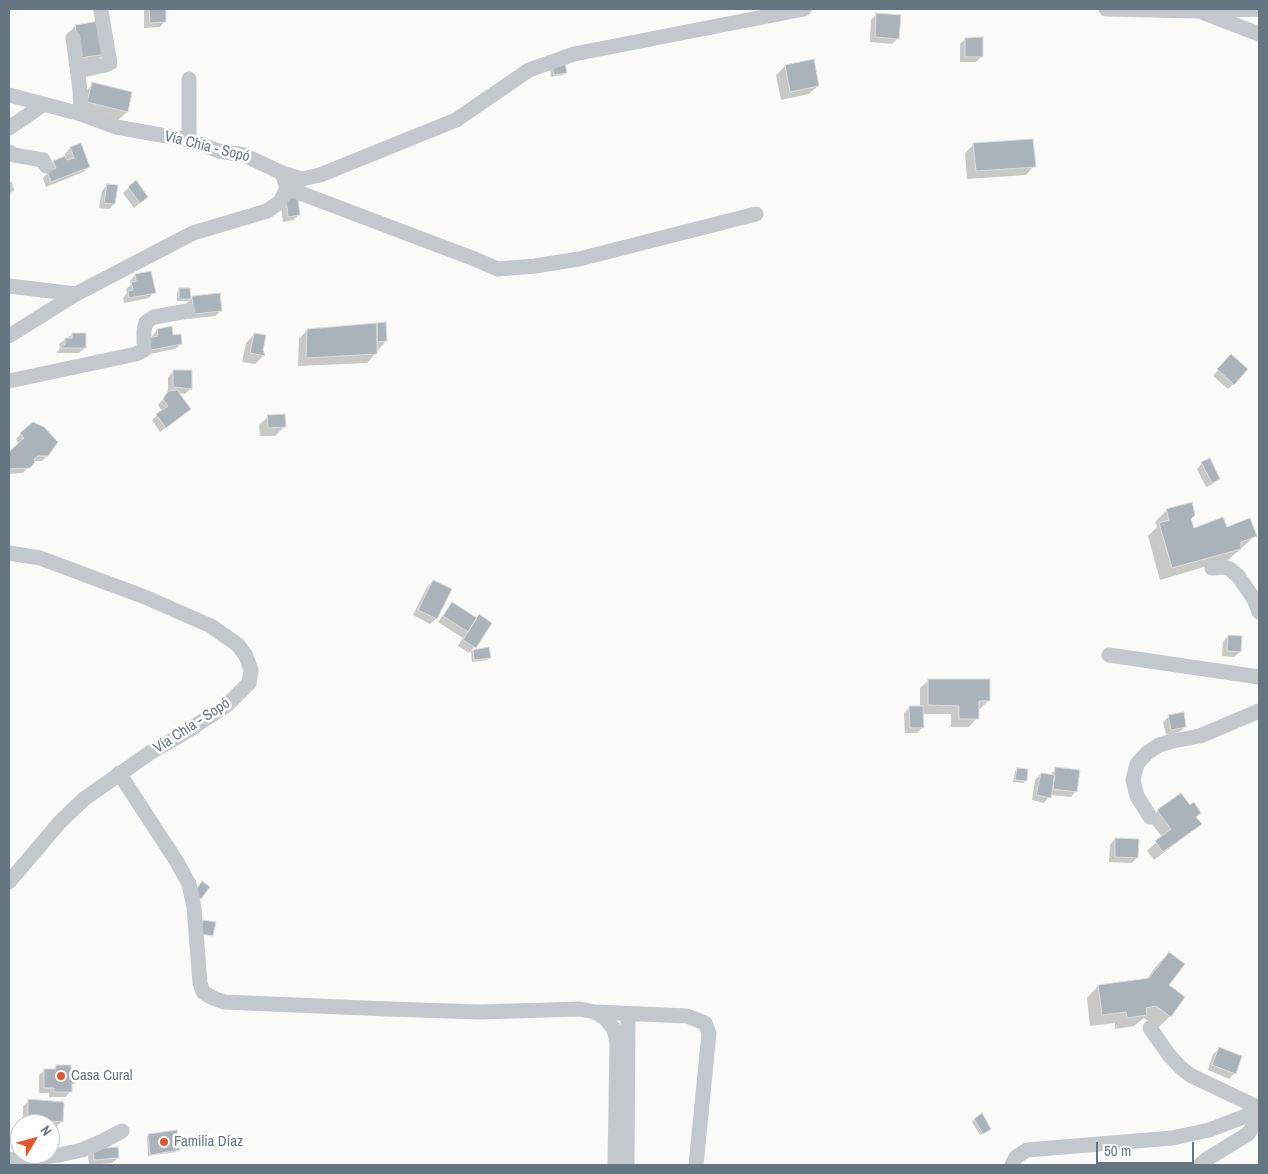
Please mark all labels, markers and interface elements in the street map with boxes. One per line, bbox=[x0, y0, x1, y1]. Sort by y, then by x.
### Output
street label: Vía Chía - Sopó bbox=[162, 128, 252, 166]
street label: Vía Chía - Sopó bbox=[150, 695, 234, 757]
place label: Casa Cural bbox=[71, 1067, 133, 1085]
marker: Casa Cural bbox=[55, 1070, 67, 1082]
north arrow bbox=[10, 1114, 60, 1164]
text: N bbox=[36, 1122, 56, 1139]
scale bar bbox=[1098, 1132, 1196, 1164]
place label: Familia Díaz bbox=[174, 1133, 243, 1151]
marker: Familia Díaz bbox=[158, 1136, 170, 1148]
text: 50 m bbox=[1104, 1140, 1131, 1161]

